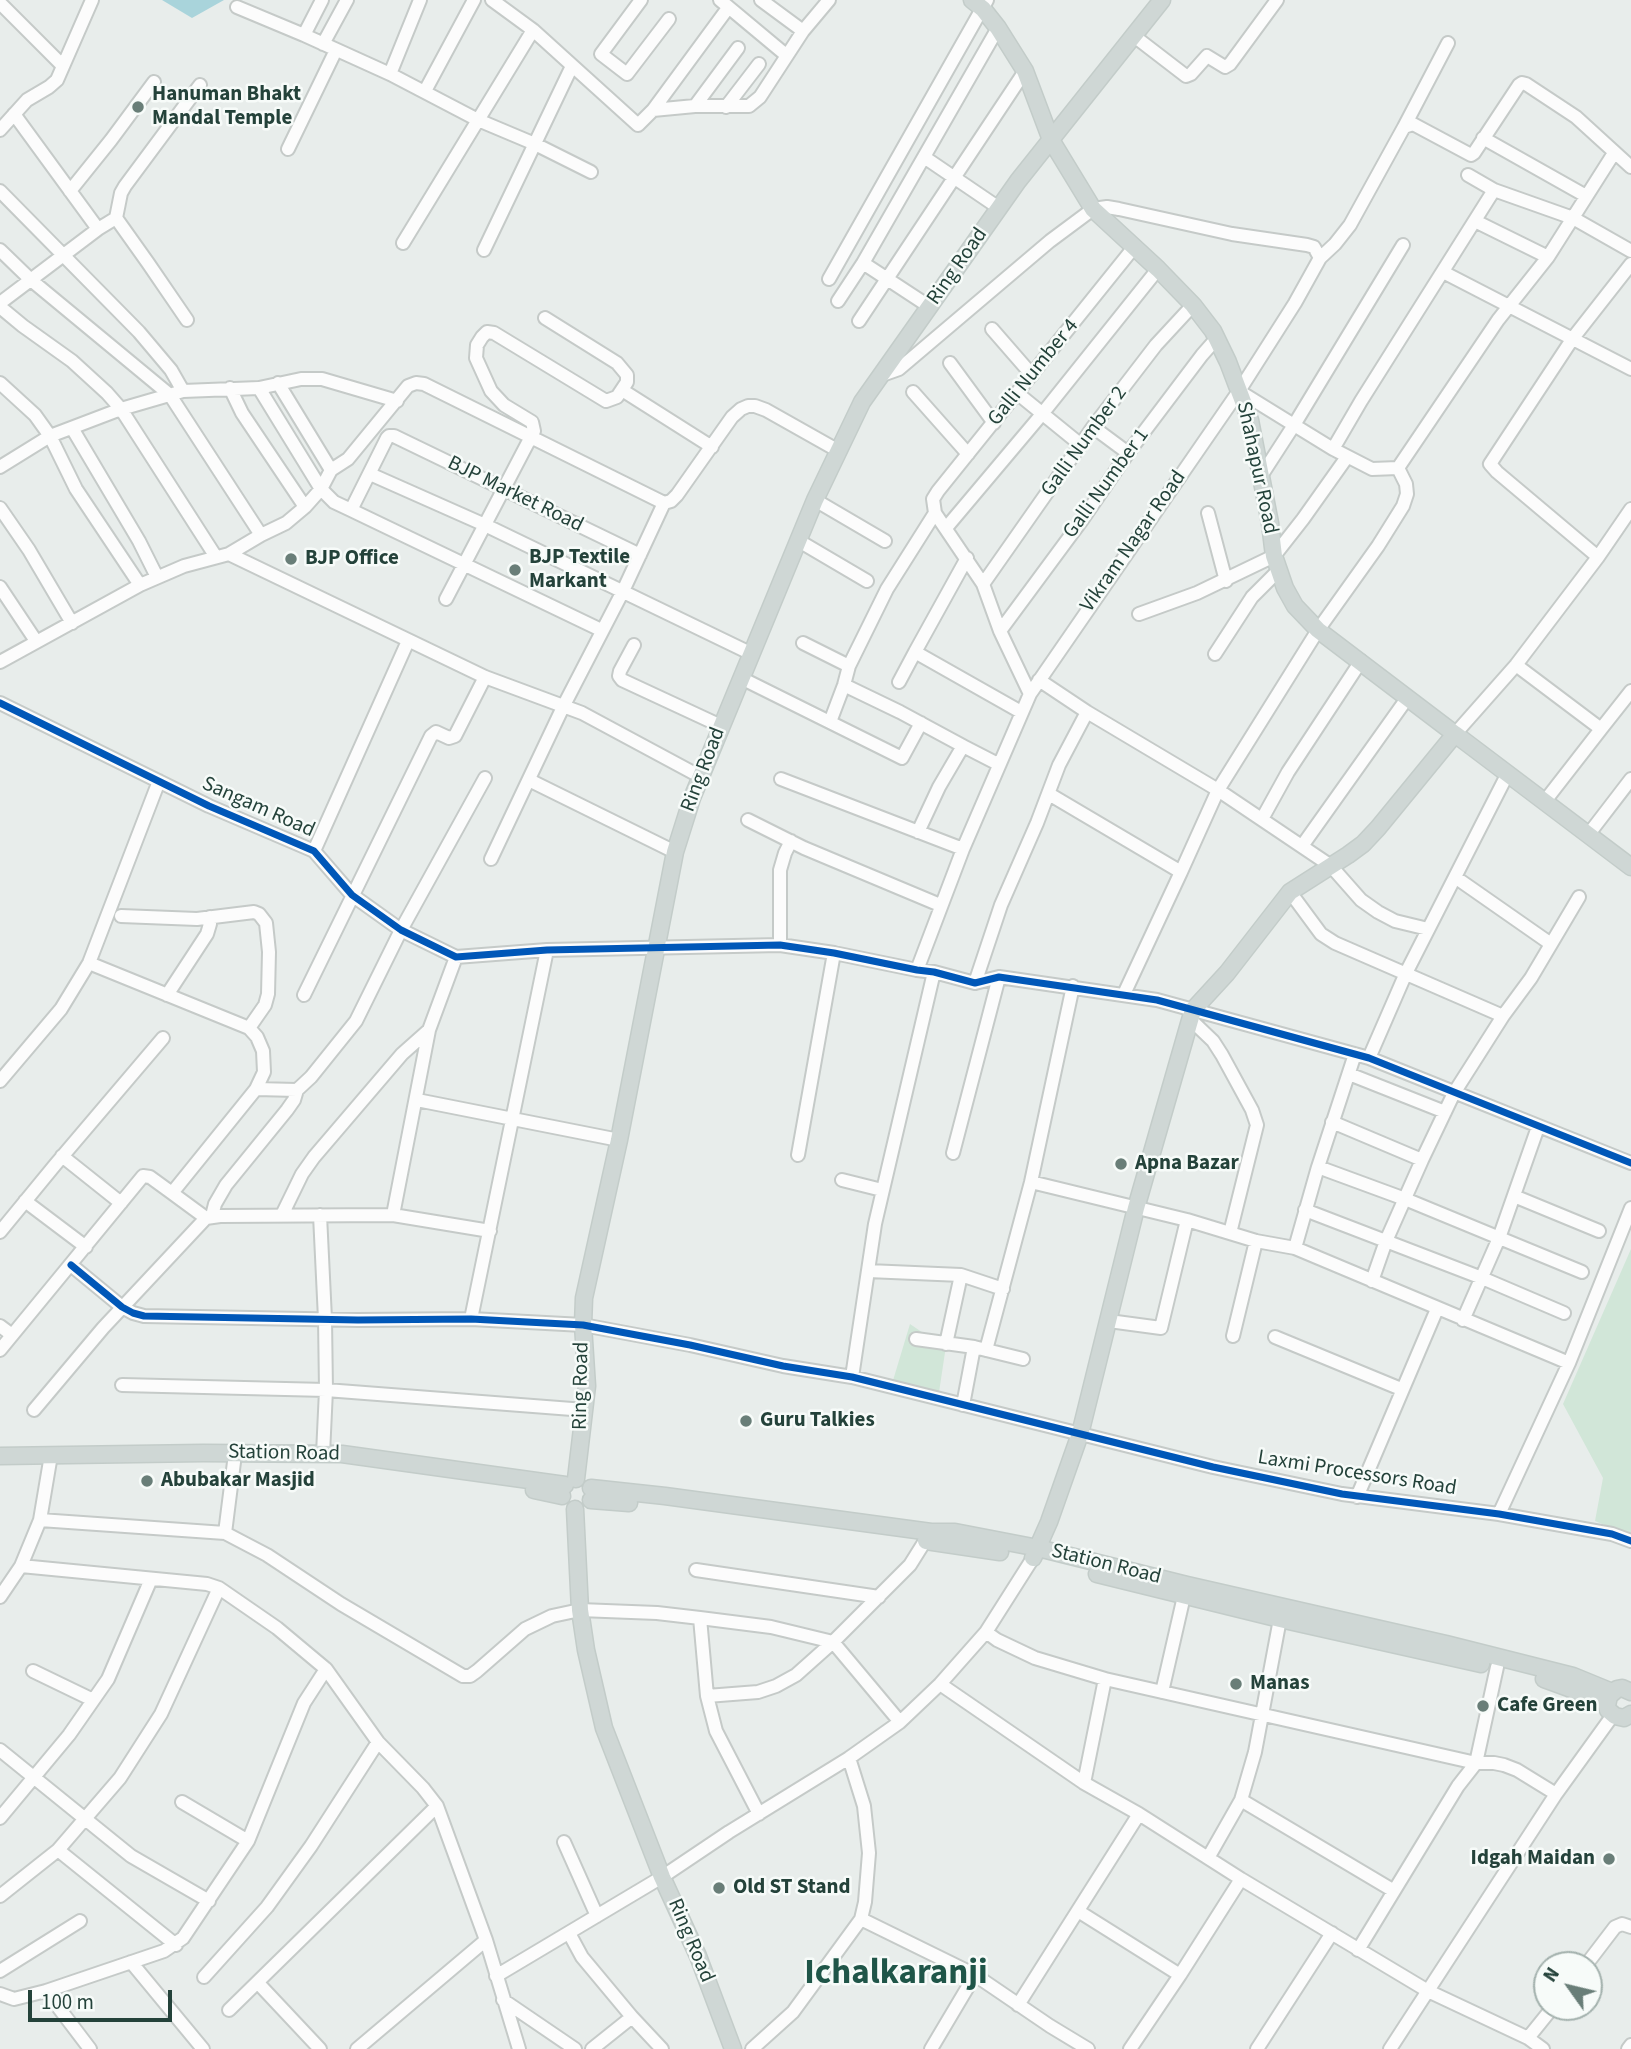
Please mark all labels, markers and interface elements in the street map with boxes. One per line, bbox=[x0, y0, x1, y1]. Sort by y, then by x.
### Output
place label: Hanuman Bhakt Mandal Temple bbox=[152, 82, 301, 132]
marker: Hanuman Bhakt Mandal Temple bbox=[130, 99, 146, 115]
street label: Ring Road bbox=[922, 224, 994, 310]
street label: Galli Number 4 bbox=[983, 315, 1085, 431]
street label: Galli Number 2 bbox=[1037, 382, 1133, 502]
street label: Shahapur Road bbox=[1230, 399, 1282, 537]
street label: Galli Number 1 bbox=[1059, 424, 1155, 544]
street label: BJP Market Road bbox=[443, 451, 587, 539]
street label: Vikram Nagar Road bbox=[1076, 466, 1192, 618]
place label: BJP Textile Markant bbox=[529, 545, 630, 595]
place label: BJP Office bbox=[305, 546, 399, 572]
marker: BJP Office bbox=[283, 551, 299, 567]
marker: BJP Textile Markant bbox=[507, 562, 523, 578]
street label: Ring Road bbox=[676, 724, 732, 816]
street label: Sangam Road bbox=[198, 772, 318, 844]
place label: Apna Bazar bbox=[1135, 1151, 1239, 1177]
marker: Apna Bazar bbox=[1113, 1156, 1129, 1172]
street label: Ring Road bbox=[569, 1342, 595, 1430]
place label: Guru Talkies bbox=[760, 1408, 875, 1434]
marker: Guru Talkies bbox=[738, 1413, 754, 1429]
street label: Station Road bbox=[228, 1440, 340, 1468]
street label: Laxmi Processors Road bbox=[1256, 1446, 1458, 1502]
place label: Abubakar Masjid bbox=[161, 1468, 315, 1494]
marker: Abubakar Masjid bbox=[139, 1473, 155, 1489]
street label: Station Road bbox=[1049, 1539, 1163, 1591]
place label: Manas bbox=[1250, 1671, 1309, 1697]
marker: Manas bbox=[1228, 1676, 1244, 1692]
place label: Cafe Green bbox=[1497, 1693, 1598, 1719]
marker: Cafe Green bbox=[1475, 1698, 1491, 1714]
place label: Idgah Maidan bbox=[1471, 1846, 1595, 1872]
marker: Idgah Maidan bbox=[1601, 1851, 1617, 1867]
place label: Old ST Stand bbox=[733, 1875, 851, 1901]
marker: Old ST Stand bbox=[711, 1880, 727, 1896]
street label: Ring Road bbox=[661, 1895, 719, 1987]
north arrow bbox=[1533, 1951, 1603, 2021]
district label: Ichalkaranji bbox=[804, 1954, 988, 1996]
text: N bbox=[1537, 1962, 1567, 1988]
scale bar bbox=[32, 1976, 175, 2020]
text: 100 m bbox=[41, 1987, 94, 2017]

